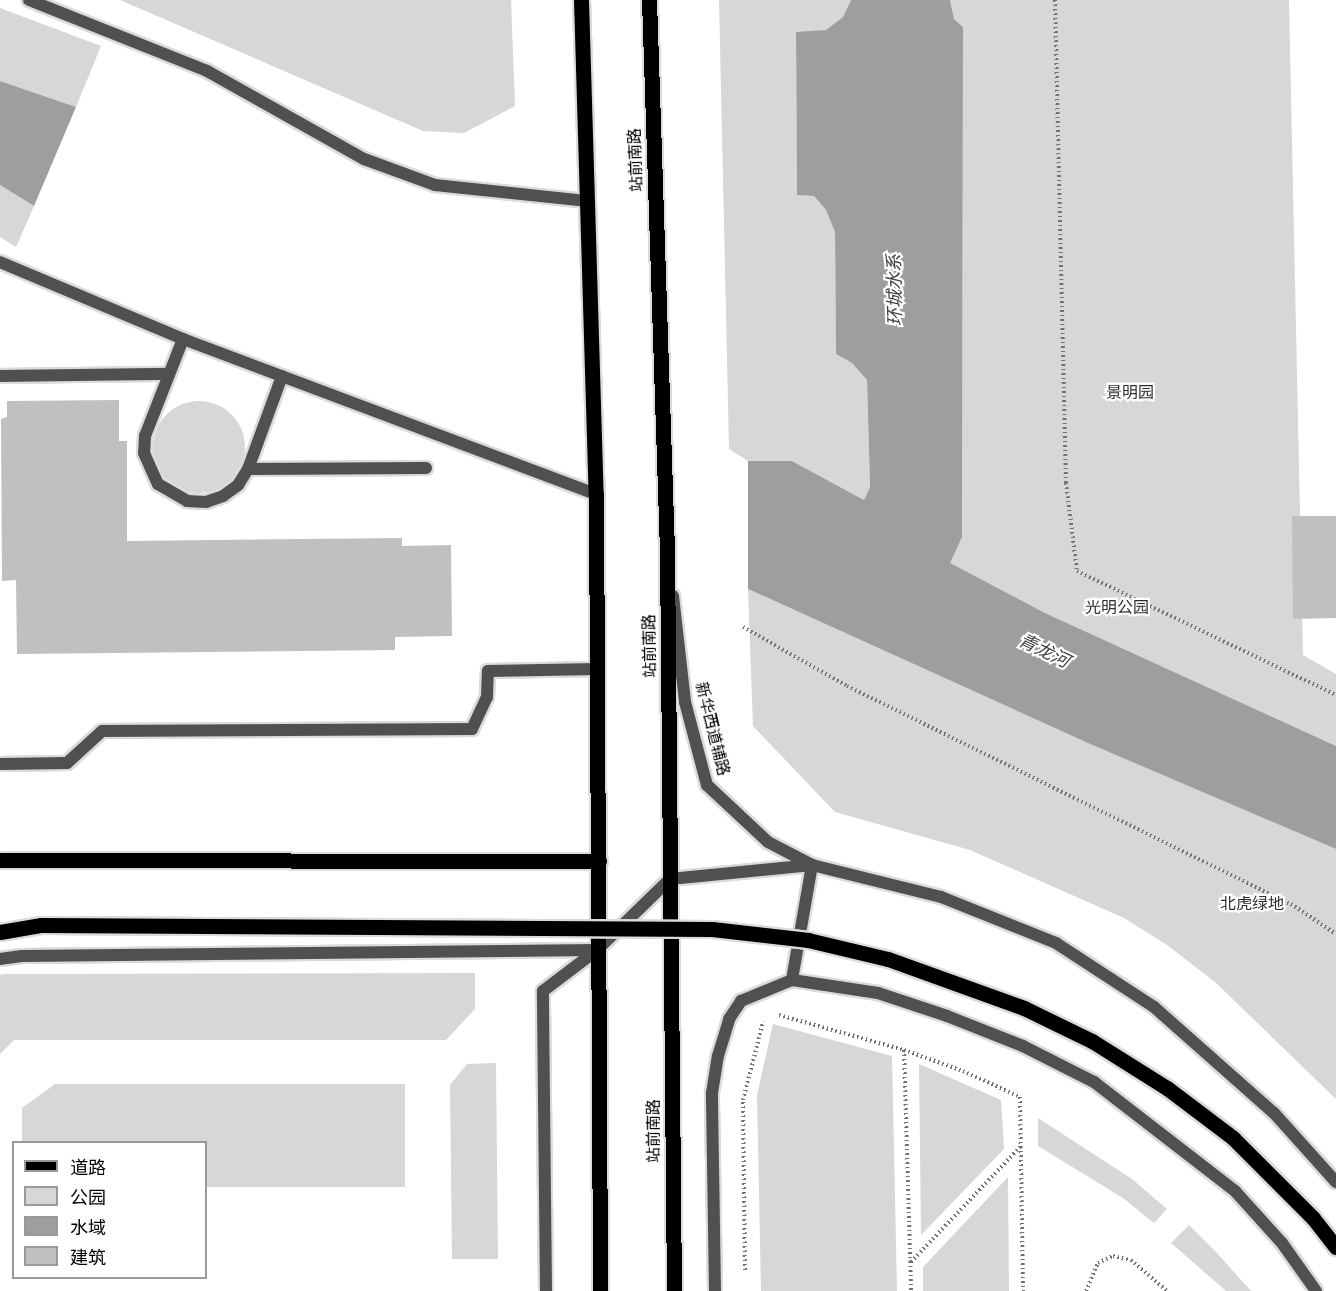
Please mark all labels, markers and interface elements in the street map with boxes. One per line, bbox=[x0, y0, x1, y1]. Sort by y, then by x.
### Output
street label: 站前南路 bbox=[625, 128, 647, 192]
water label: 环城水系 bbox=[884, 254, 906, 326]
park label: 景明园 bbox=[1106, 383, 1154, 403]
park label: 光明公园 bbox=[1085, 598, 1149, 618]
street label: 站前南路 bbox=[640, 614, 660, 678]
water label: 青龙河 bbox=[1015, 629, 1073, 673]
street label: 新华西道辅路 bbox=[691, 680, 733, 778]
park label: 北虎绿地 bbox=[1220, 894, 1284, 914]
street label: 站前南路 bbox=[644, 1099, 664, 1163]
legend bbox=[12, 1141, 207, 1279]
text: 道路 bbox=[70, 1158, 106, 1178]
text: 公园 bbox=[70, 1188, 106, 1208]
text: 水域 bbox=[70, 1218, 106, 1238]
text: 建筑 bbox=[70, 1248, 106, 1268]

